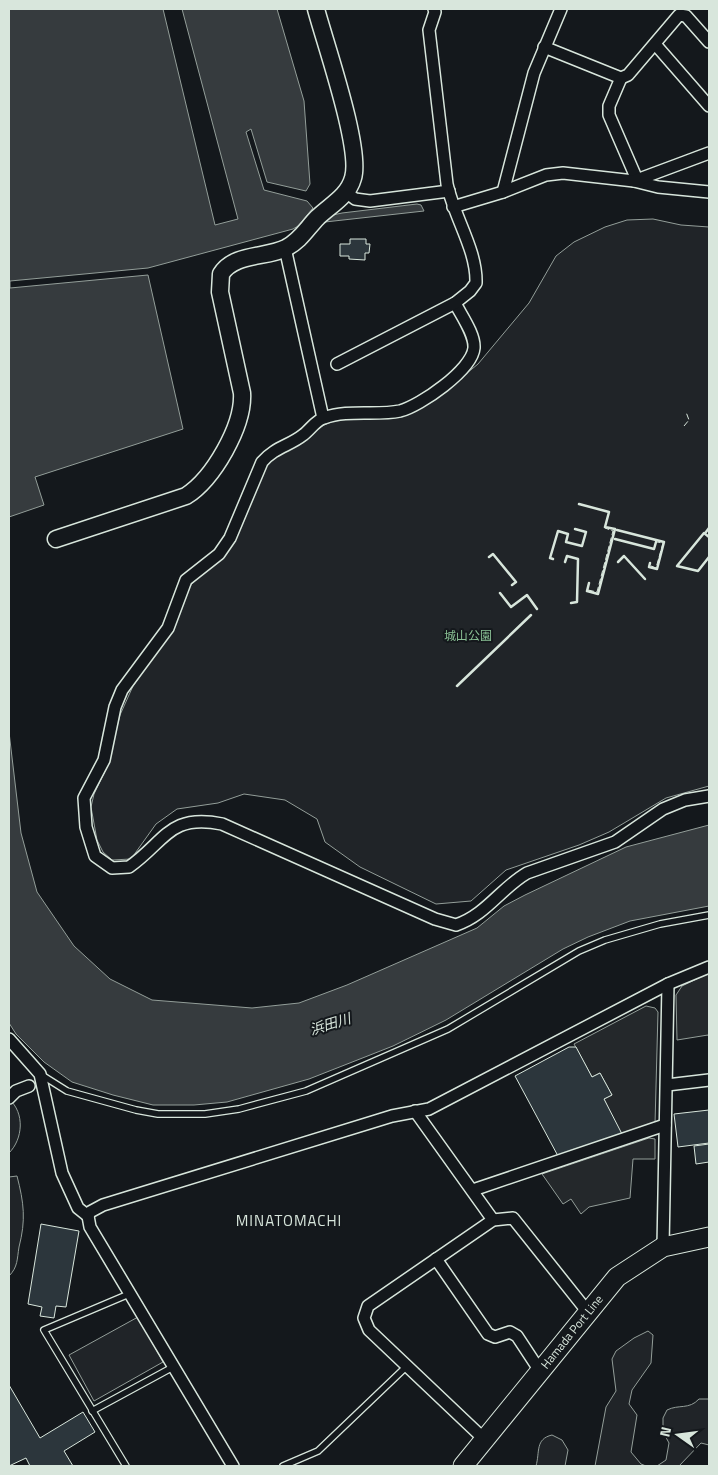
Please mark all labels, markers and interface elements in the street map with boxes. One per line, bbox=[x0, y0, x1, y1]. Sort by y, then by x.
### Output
park label: 城山公園 bbox=[444, 626, 492, 645]
water label: 浜田川 bbox=[307, 1007, 355, 1040]
district label: MINATOMACHI bbox=[236, 1209, 342, 1232]
street label: Hamada Port Line bbox=[536, 1291, 607, 1373]
north arrow bbox=[653, 1410, 703, 1460]
text: N bbox=[654, 1424, 676, 1439]

